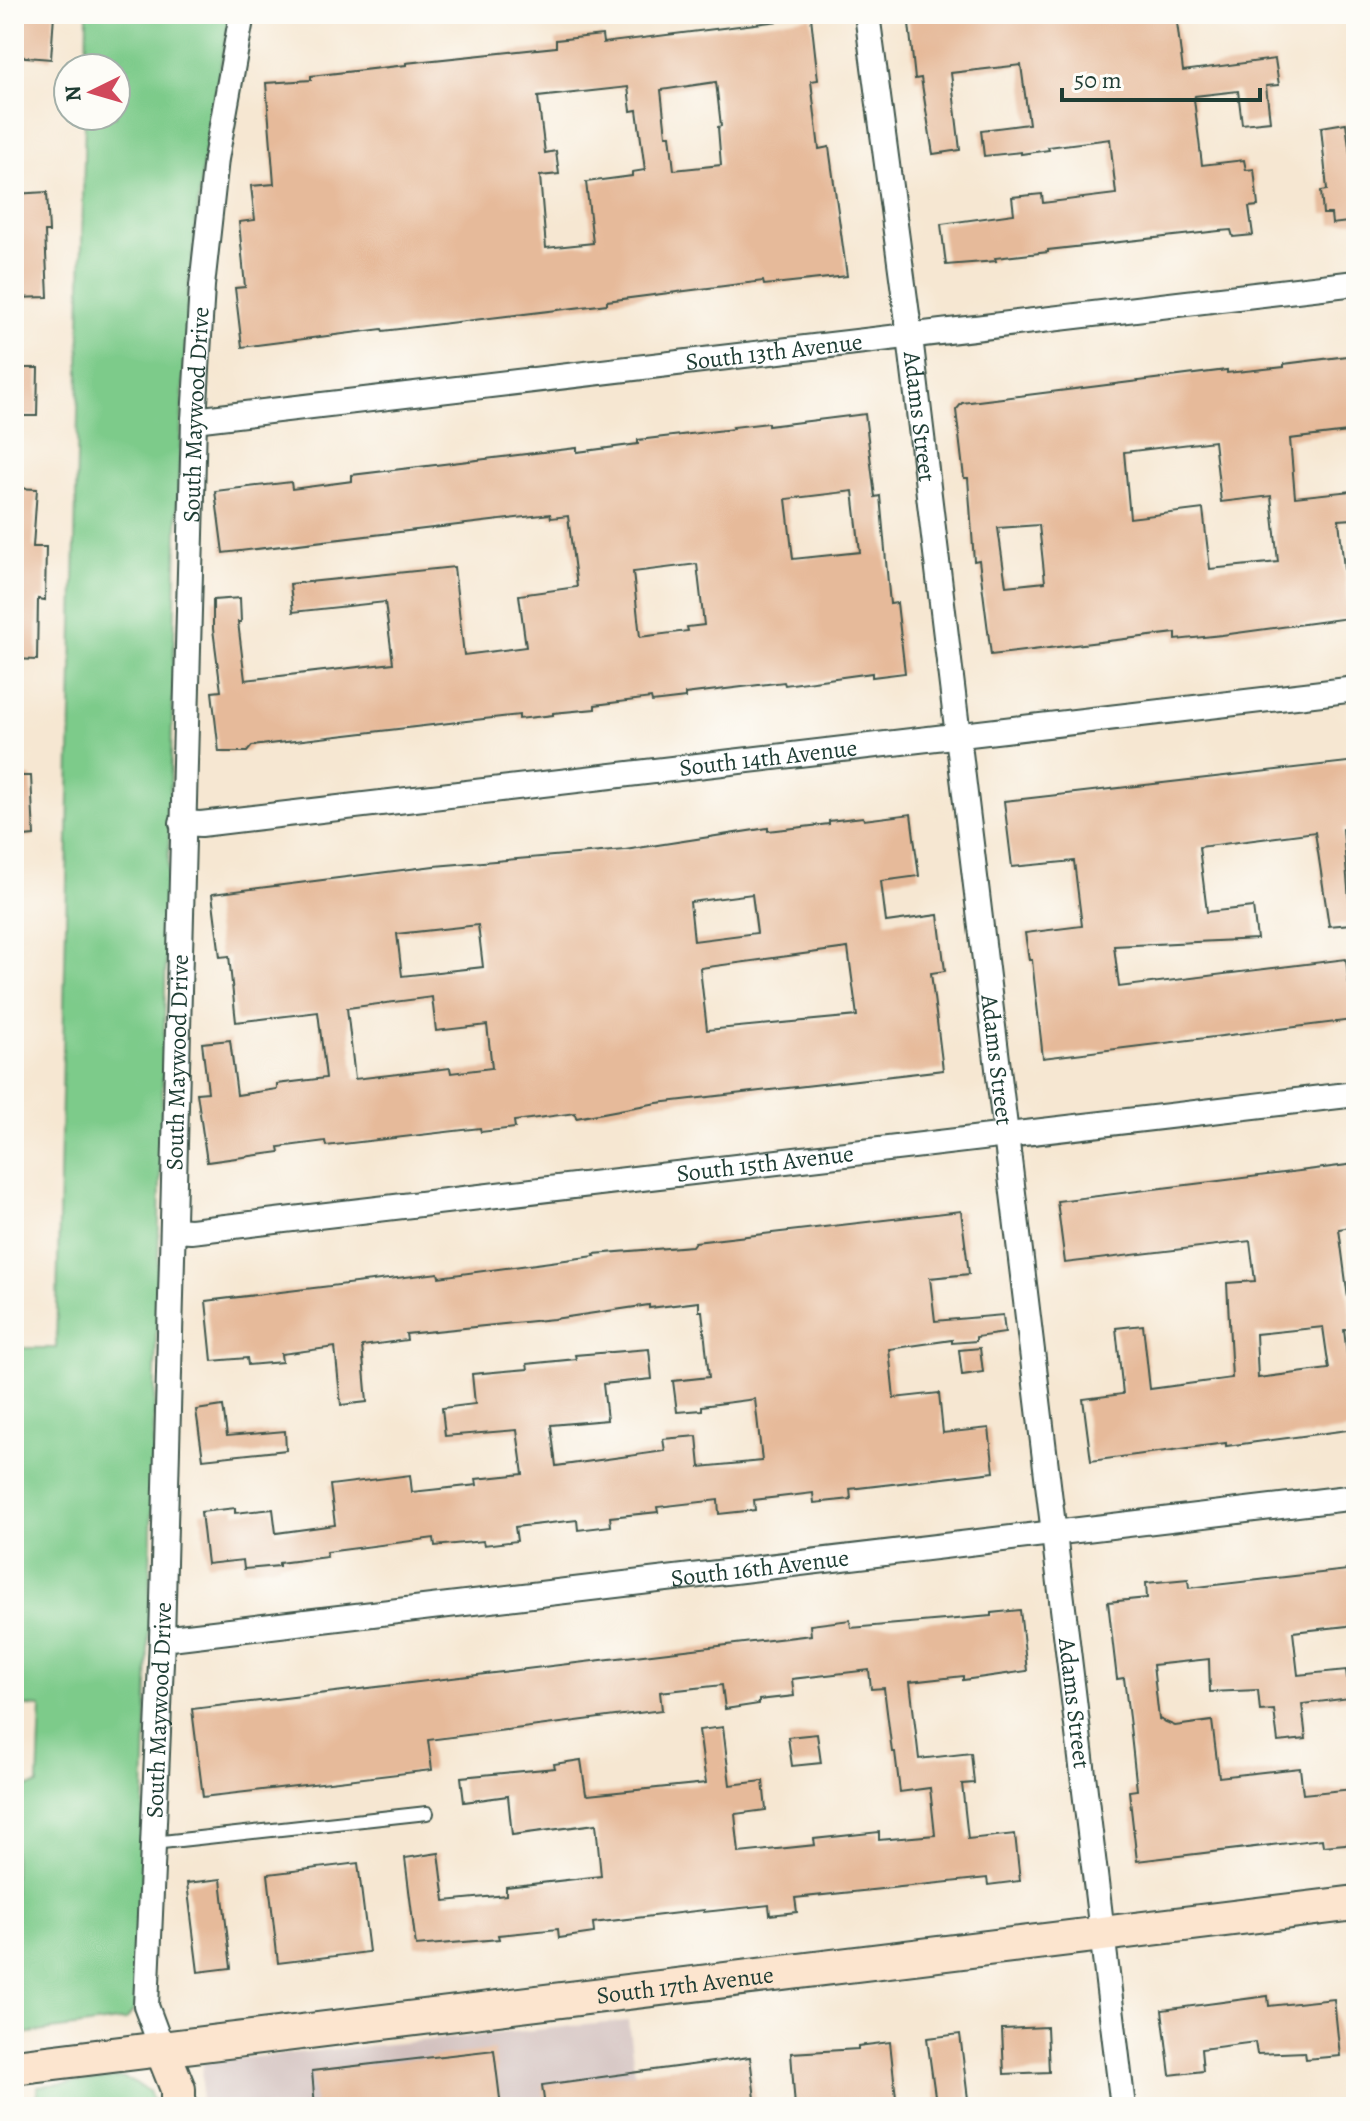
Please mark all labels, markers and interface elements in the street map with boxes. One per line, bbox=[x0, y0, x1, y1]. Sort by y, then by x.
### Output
north arrow bbox=[52, 52, 132, 132]
scale bar bbox=[1062, 52, 1260, 102]
text: 50 m bbox=[1074, 64, 1122, 96]
text: N bbox=[57, 84, 89, 103]
street label: South Maywood Drive bbox=[175, 306, 217, 523]
street label: South 13th Avenue bbox=[684, 325, 864, 378]
street label: Adams Street bbox=[896, 349, 943, 484]
street label: South 14th Avenue bbox=[677, 731, 859, 784]
street label: South Maywood Drive bbox=[158, 954, 196, 1171]
street label: Adams Street bbox=[973, 992, 1021, 1127]
street label: South 15th Avenue bbox=[675, 1137, 855, 1190]
street label: South 16th Avenue bbox=[669, 1541, 851, 1594]
street label: South Maywood Drive bbox=[138, 1602, 179, 1819]
street label: Adams Street bbox=[1051, 1635, 1098, 1770]
street label: South 17th Avenue bbox=[595, 1958, 775, 2012]

